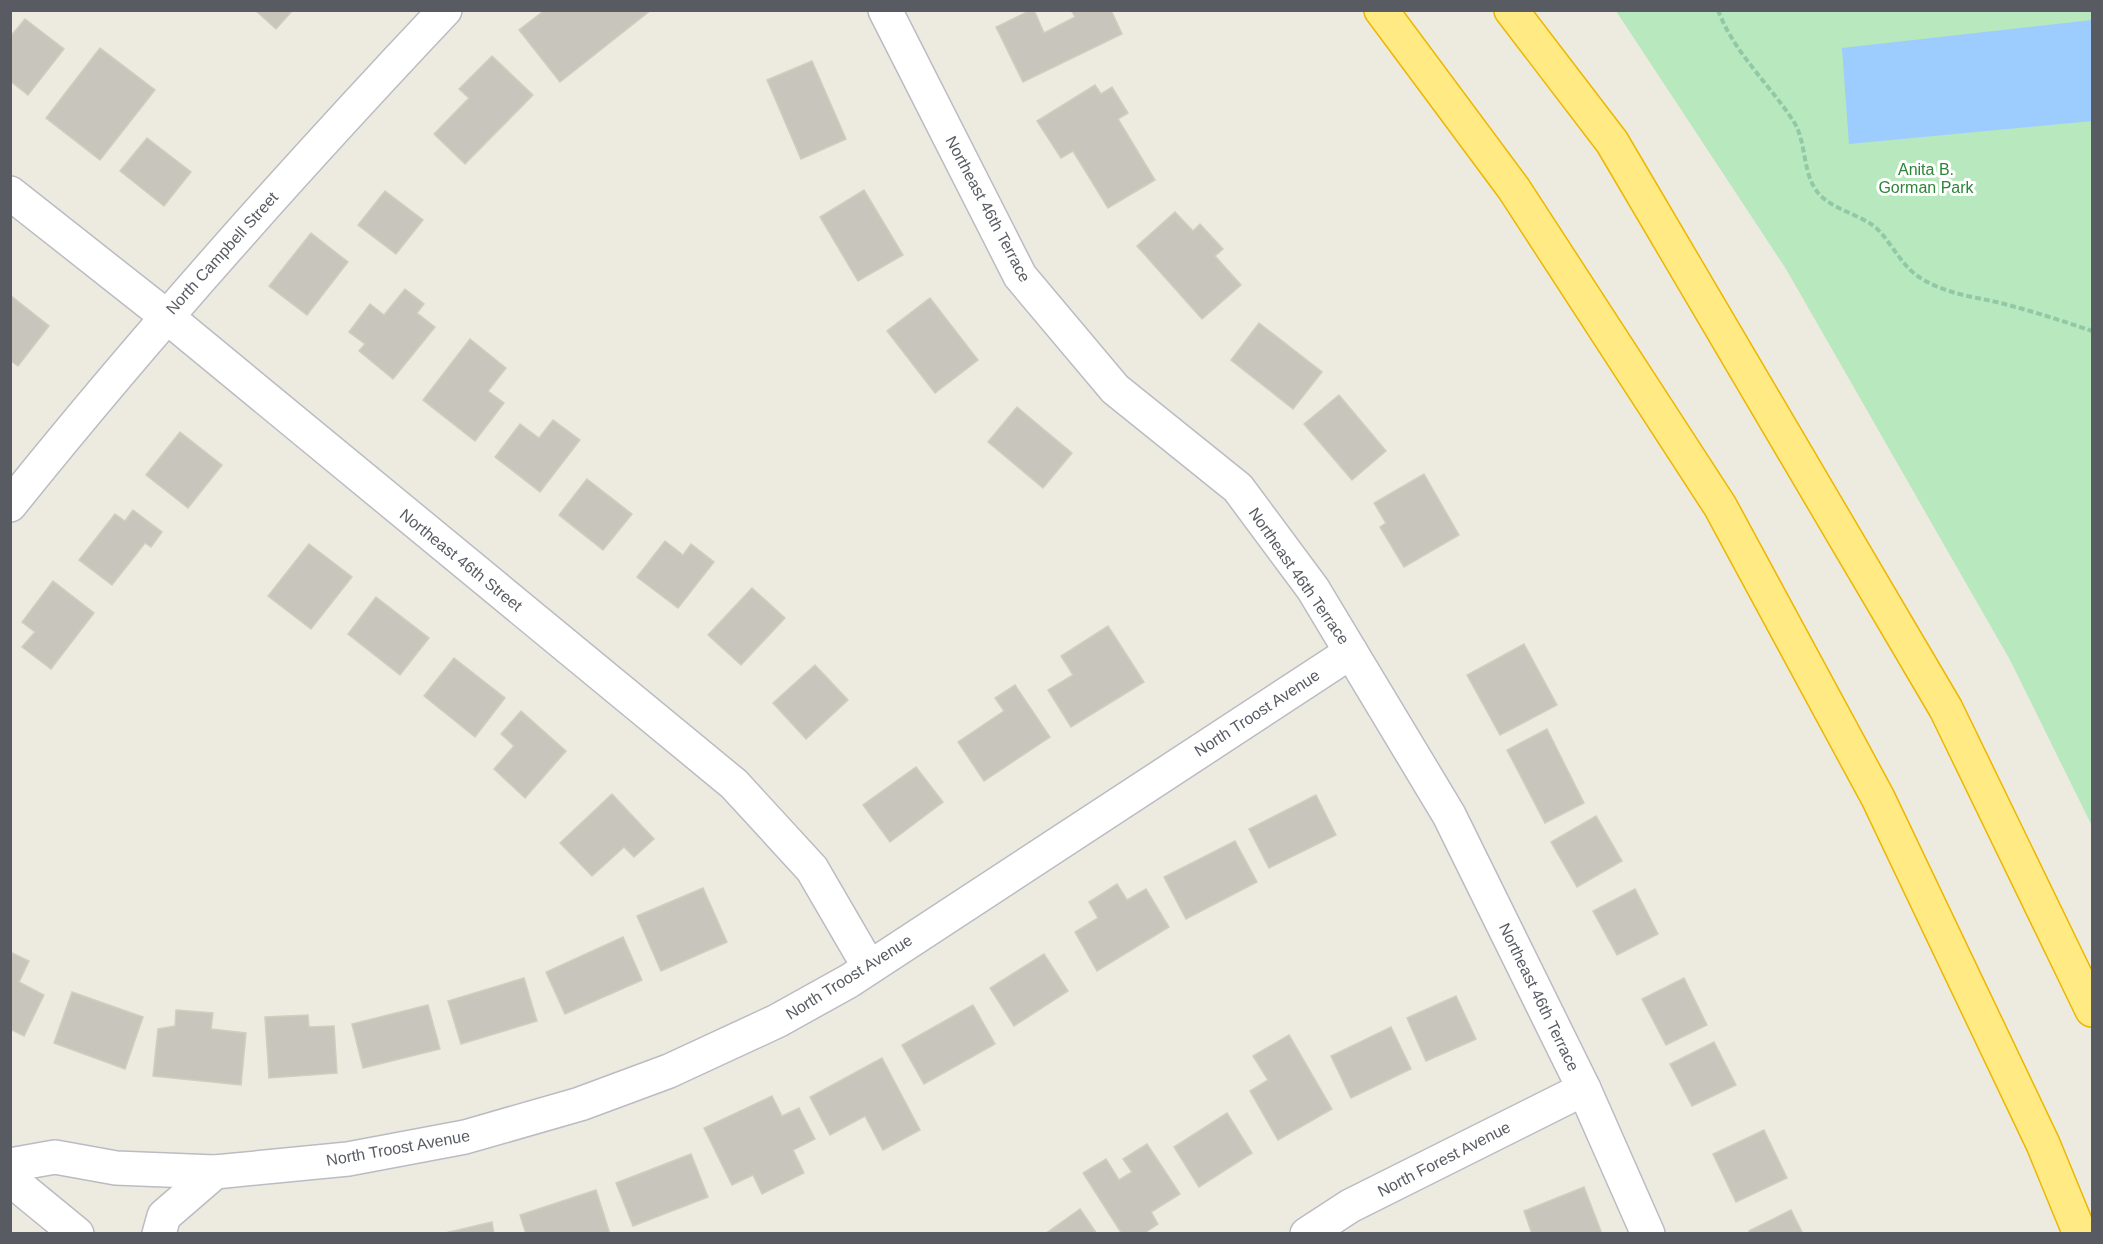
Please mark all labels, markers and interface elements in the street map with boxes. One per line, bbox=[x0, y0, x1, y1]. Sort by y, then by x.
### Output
street label: Northeast 46th Terrace bbox=[942, 133, 1034, 285]
park label: Anita B. Gorman Park bbox=[1878, 161, 1975, 196]
street label: North Campbell Street bbox=[163, 188, 282, 318]
street label: Northeast 46th Terrace bbox=[1245, 505, 1353, 647]
street label: Northeast 46th Street bbox=[397, 506, 526, 615]
street label: North Troost Avenue bbox=[1191, 666, 1323, 760]
street label: Northeast 46th Terrace bbox=[1496, 920, 1582, 1074]
street label: North Troost Avenue bbox=[783, 931, 915, 1023]
street label: North Forest Avenue bbox=[1375, 1118, 1513, 1200]
street label: North Troost Avenue bbox=[325, 1127, 471, 1169]

